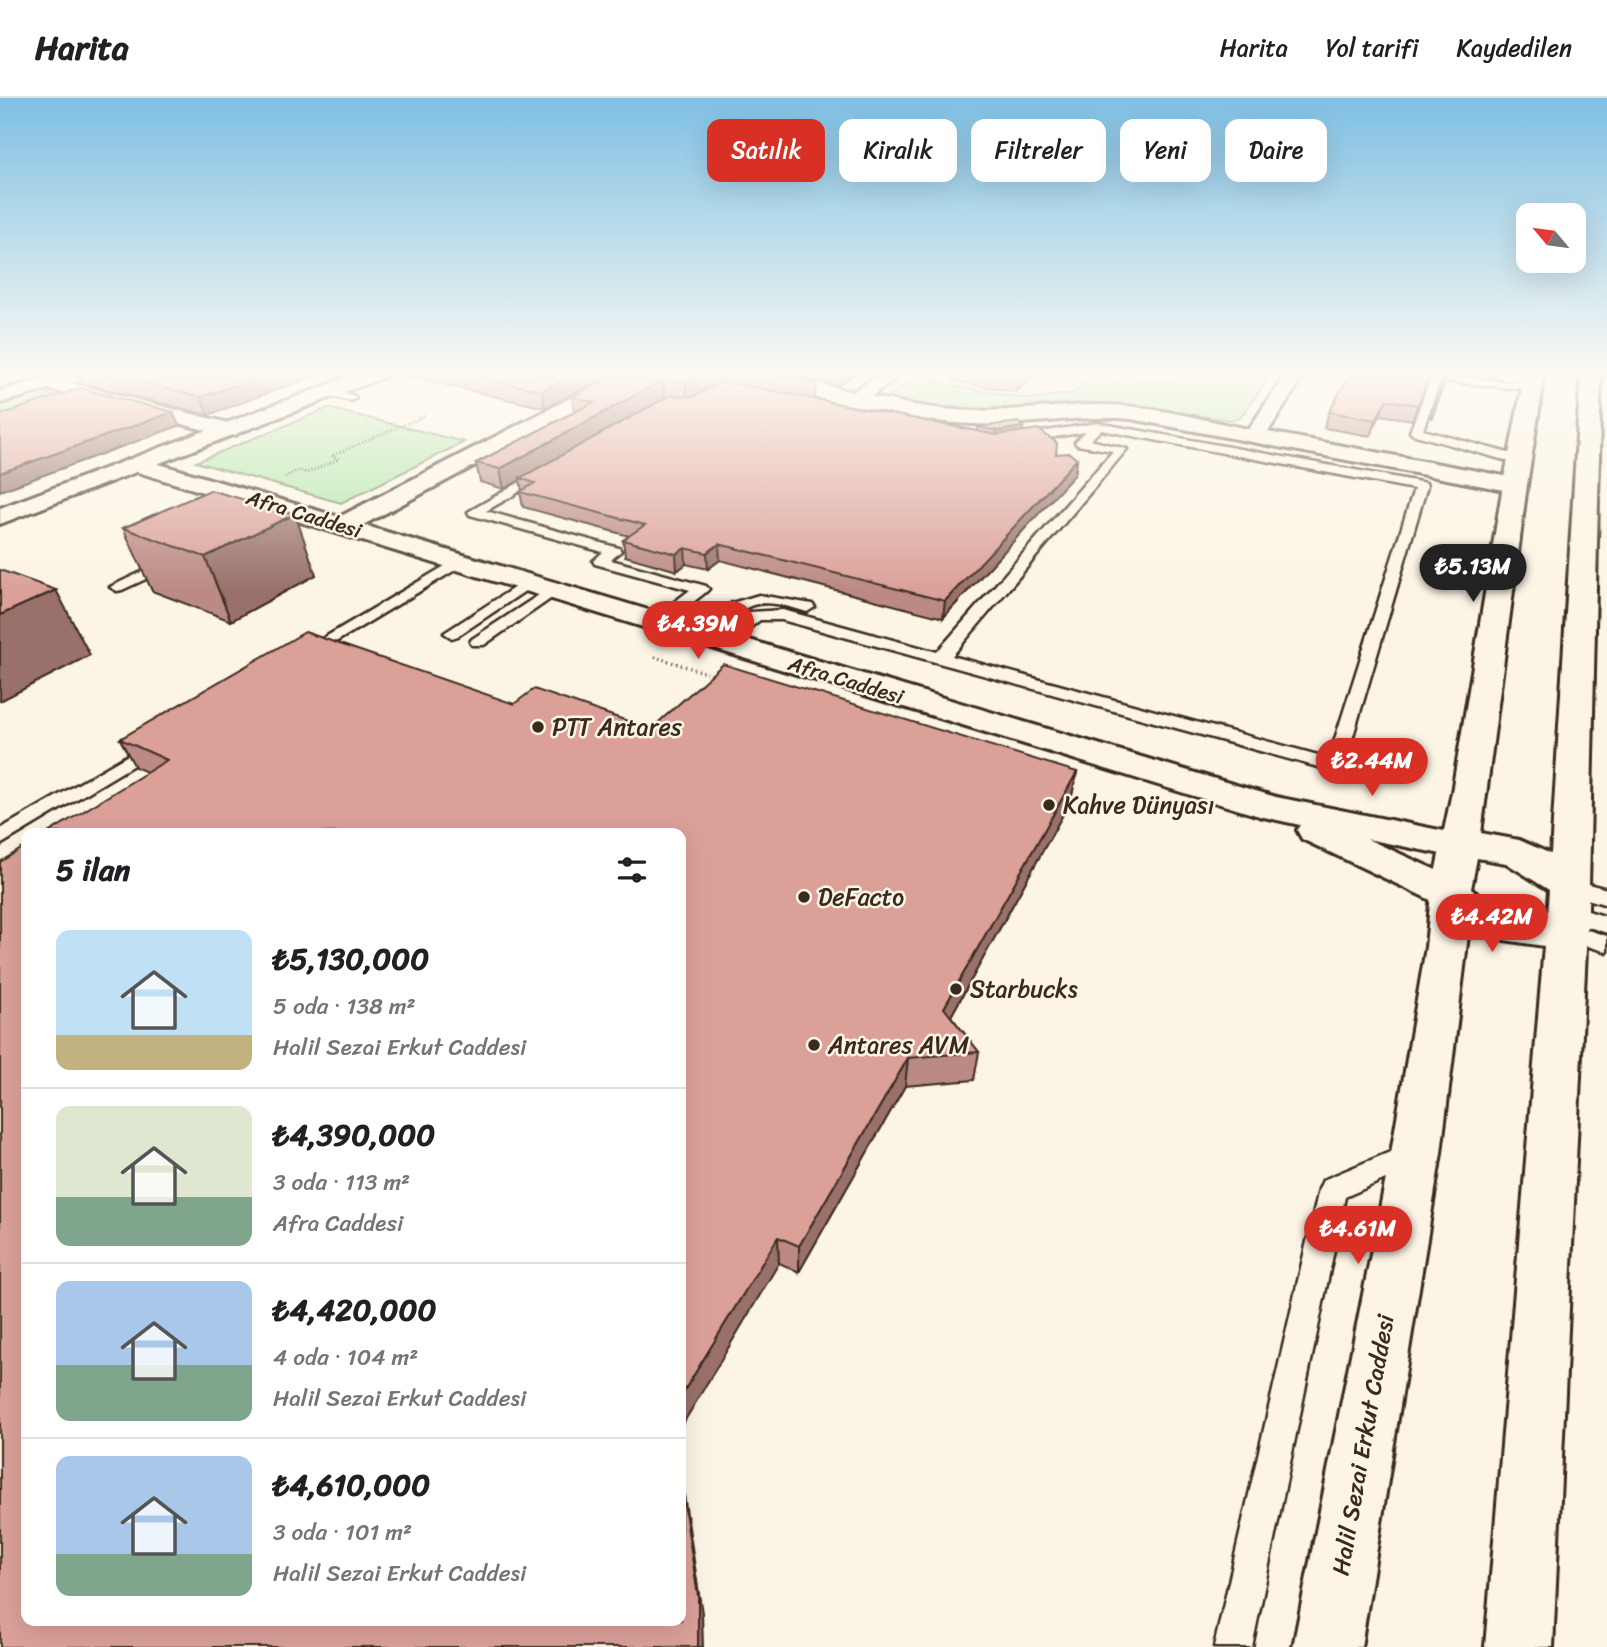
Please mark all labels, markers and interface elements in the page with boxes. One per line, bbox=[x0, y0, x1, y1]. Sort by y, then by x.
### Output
text: Harita bbox=[35, 19, 129, 77]
text: Harita bbox=[1220, 27, 1288, 69]
text: Yol tarifi bbox=[1326, 27, 1419, 69]
text: Kaydedilen bbox=[1457, 27, 1572, 69]
chip: Satılık bbox=[707, 119, 825, 182]
chip: Kiralık bbox=[839, 119, 957, 182]
chip: Filtreler bbox=[971, 119, 1106, 182]
chip: Yeni bbox=[1120, 119, 1211, 182]
chip: Daire bbox=[1225, 119, 1327, 182]
north arrow bbox=[1516, 203, 1586, 273]
map controls bbox=[1516, 203, 1586, 273]
street label: Afra Caddesi bbox=[241, 478, 368, 550]
pin: ₺5.13M bbox=[1416, 545, 1530, 604]
text: ₺5.13M bbox=[1436, 546, 1510, 587]
pin: ₺4.39M bbox=[641, 602, 755, 661]
text: ₺4.39M bbox=[658, 603, 738, 644]
street label: Afra Caddesi bbox=[783, 644, 910, 716]
place label: PTT Antares bbox=[552, 706, 683, 748]
marker: PTT Antares bbox=[530, 719, 546, 735]
pin: ₺2.44M bbox=[1315, 738, 1429, 798]
text: ₺2.44M bbox=[1332, 740, 1412, 781]
place label: Kahve Dünyası bbox=[1063, 784, 1214, 826]
marker: Kahve Dünyası bbox=[1041, 797, 1057, 813]
text: 5 ilan bbox=[56, 843, 130, 897]
icon: filters bbox=[613, 851, 651, 889]
place label: DeFacto bbox=[818, 876, 904, 918]
marker: DeFacto bbox=[796, 889, 812, 905]
pin: ₺4.42M bbox=[1435, 894, 1549, 954]
text: ₺4.42M bbox=[1452, 896, 1532, 937]
text: ₺5,130,000 bbox=[273, 932, 429, 986]
icon: home bbox=[112, 958, 196, 1042]
place label: Starbucks bbox=[970, 968, 1078, 1010]
marker: Starbucks bbox=[948, 981, 964, 997]
text: 5 oda · 138 m² bbox=[273, 986, 416, 1027]
place label: Antares AVM bbox=[827, 1024, 970, 1066]
text: Halil Sezai Erkut Caddesi bbox=[273, 1027, 526, 1068]
marker: Antares AVM bbox=[806, 1037, 822, 1053]
text: ₺4,390,000 bbox=[273, 1108, 435, 1162]
icon: home bbox=[112, 1134, 196, 1218]
text: 3 oda · 113 m² bbox=[273, 1162, 410, 1203]
text: Afra Caddesi bbox=[273, 1203, 403, 1244]
pin: ₺4.61M bbox=[1301, 1206, 1415, 1266]
text: ₺4.61M bbox=[1320, 1208, 1396, 1249]
text: ₺4,420,000 bbox=[273, 1283, 436, 1337]
icon: home bbox=[112, 1309, 196, 1393]
street label: Halil Sezai Erkut Caddesi bbox=[1319, 1311, 1407, 1579]
text: 4 oda · 104 m² bbox=[273, 1337, 418, 1378]
text: Halil Sezai Erkut Caddesi bbox=[273, 1378, 526, 1419]
text: ₺4,610,000 bbox=[273, 1458, 430, 1512]
icon: home bbox=[112, 1484, 196, 1568]
text: 3 oda · 101 m² bbox=[273, 1512, 412, 1553]
text: Halil Sezai Erkut Caddesi bbox=[273, 1553, 526, 1594]

